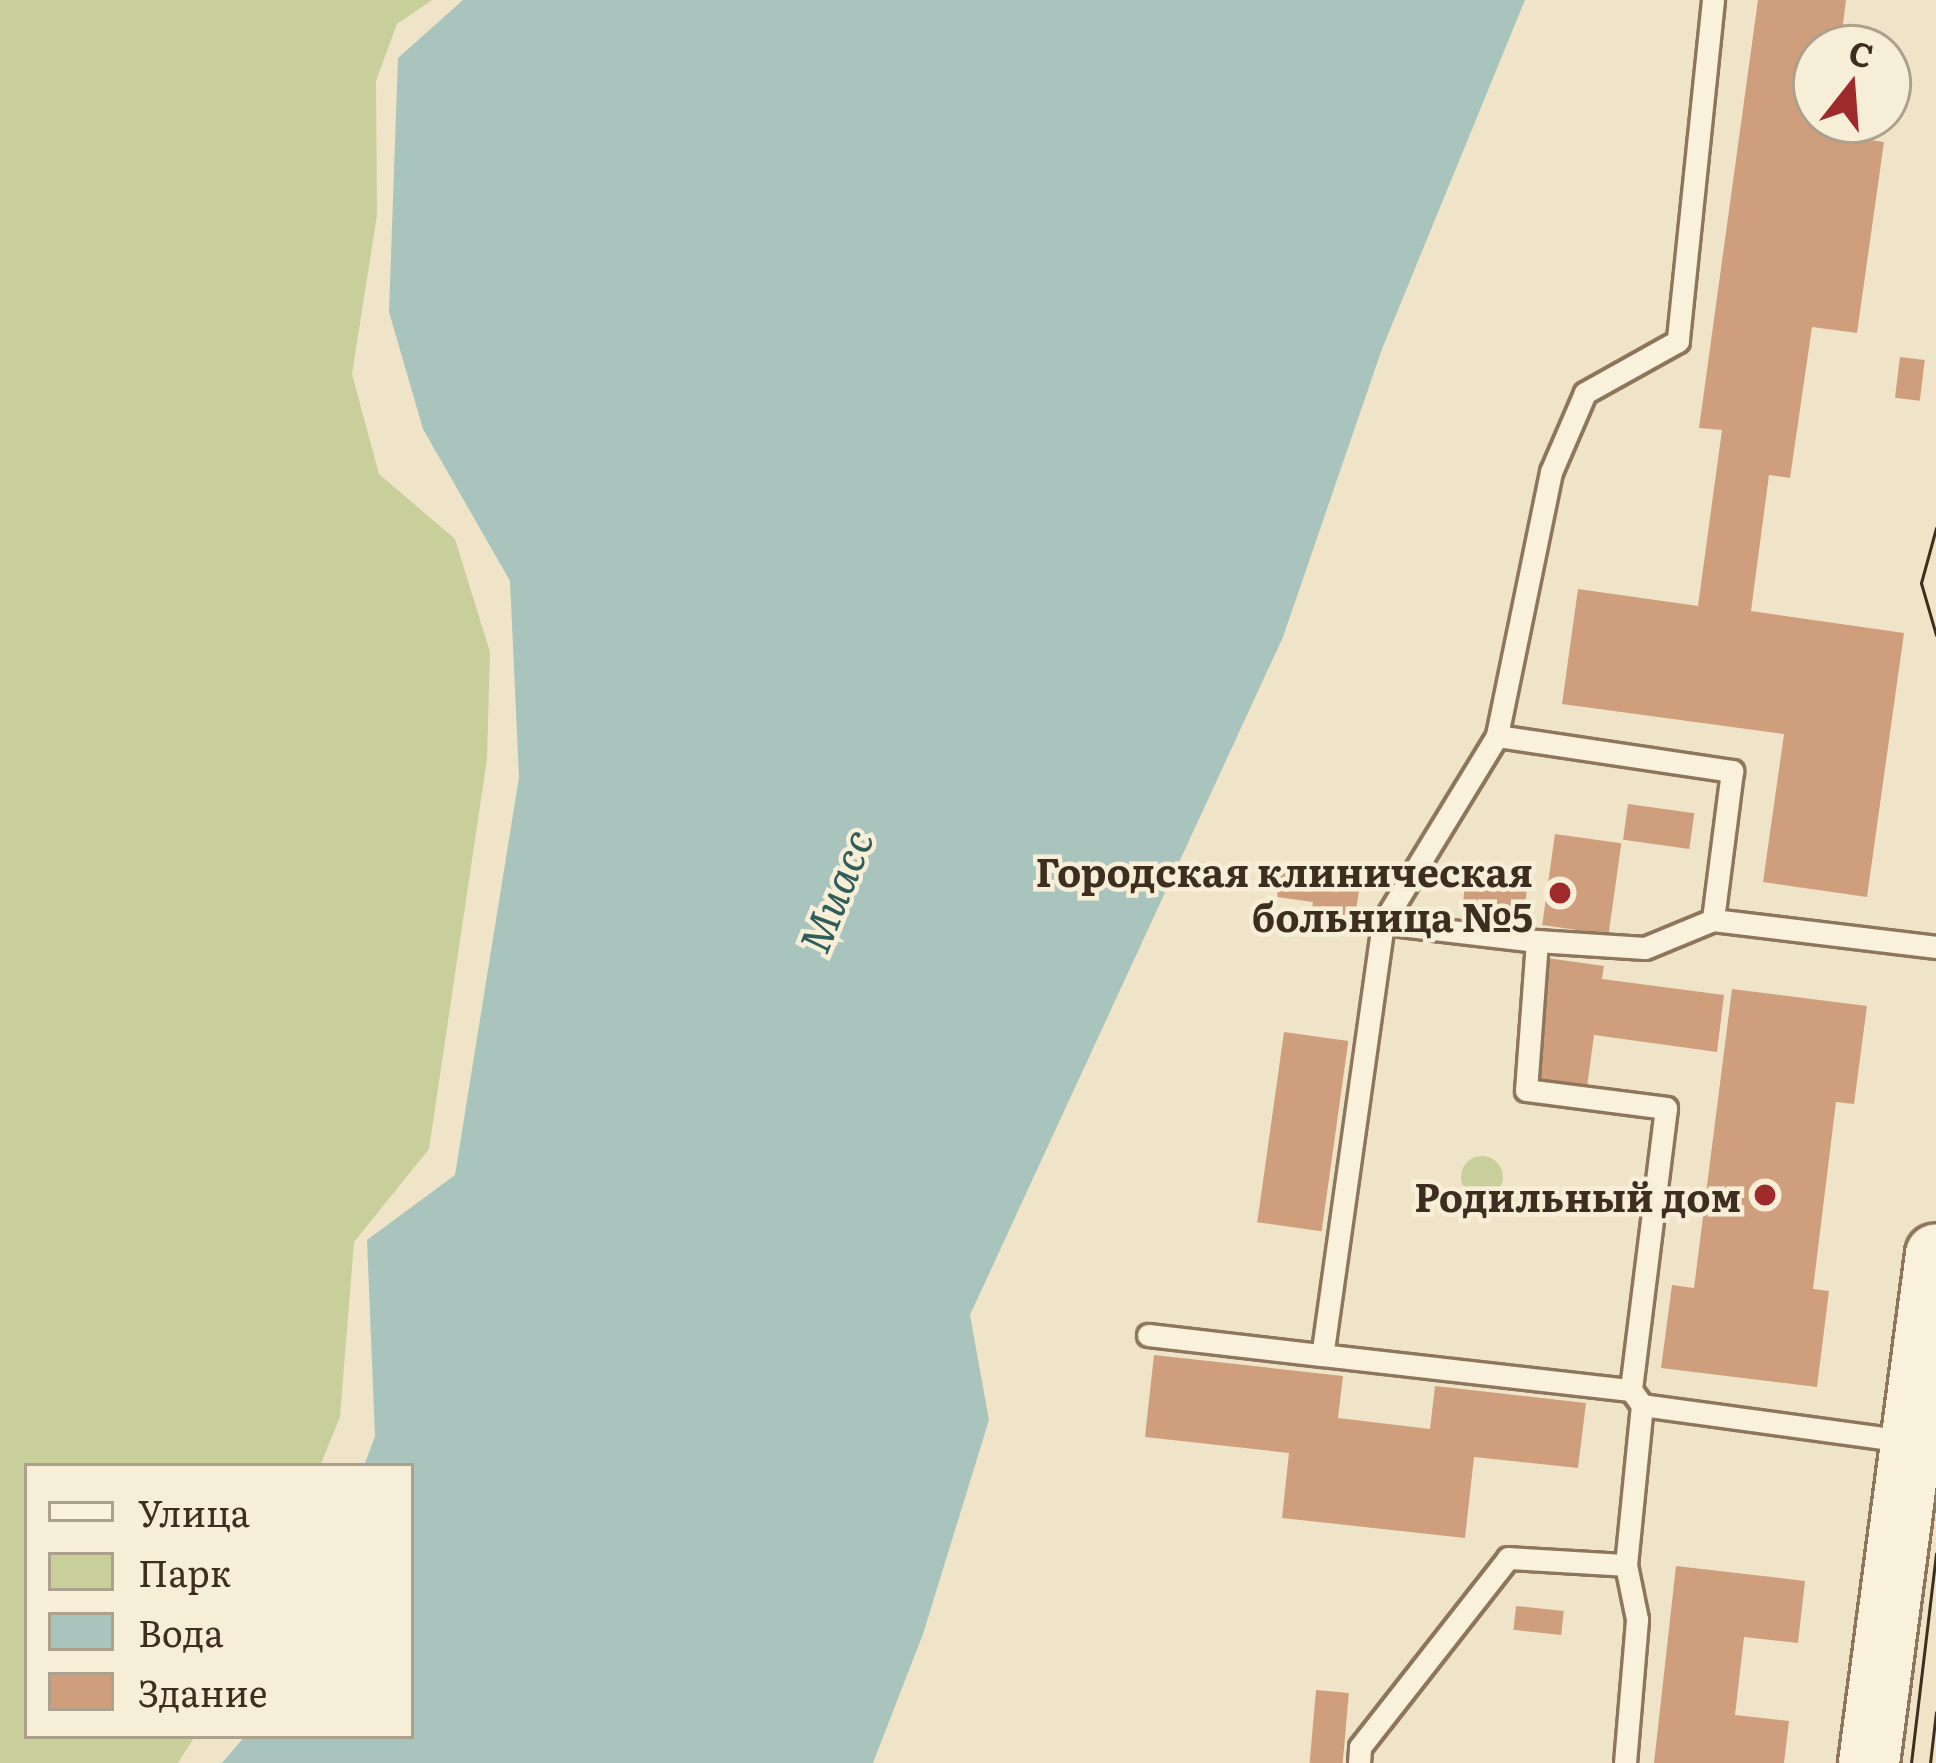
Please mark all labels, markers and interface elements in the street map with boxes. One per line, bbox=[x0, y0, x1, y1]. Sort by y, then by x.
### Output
north arrow bbox=[1792, 24, 1912, 144]
text: С bbox=[1843, 25, 1880, 79]
water label: Миасс bbox=[786, 821, 882, 959]
place label: Городская клиническая больница №5 bbox=[1035, 848, 1533, 939]
marker: Городская клиническая больница №5 bbox=[1544, 877, 1576, 909]
place label: Родильный дом bbox=[1414, 1172, 1741, 1218]
marker: Родильный дом bbox=[1752, 1182, 1778, 1208]
legend bbox=[24, 1463, 414, 1739]
text: Улица bbox=[138, 1485, 250, 1538]
text: Парк bbox=[138, 1545, 231, 1598]
text: Вода bbox=[138, 1605, 224, 1658]
text: Здание bbox=[138, 1665, 268, 1718]

